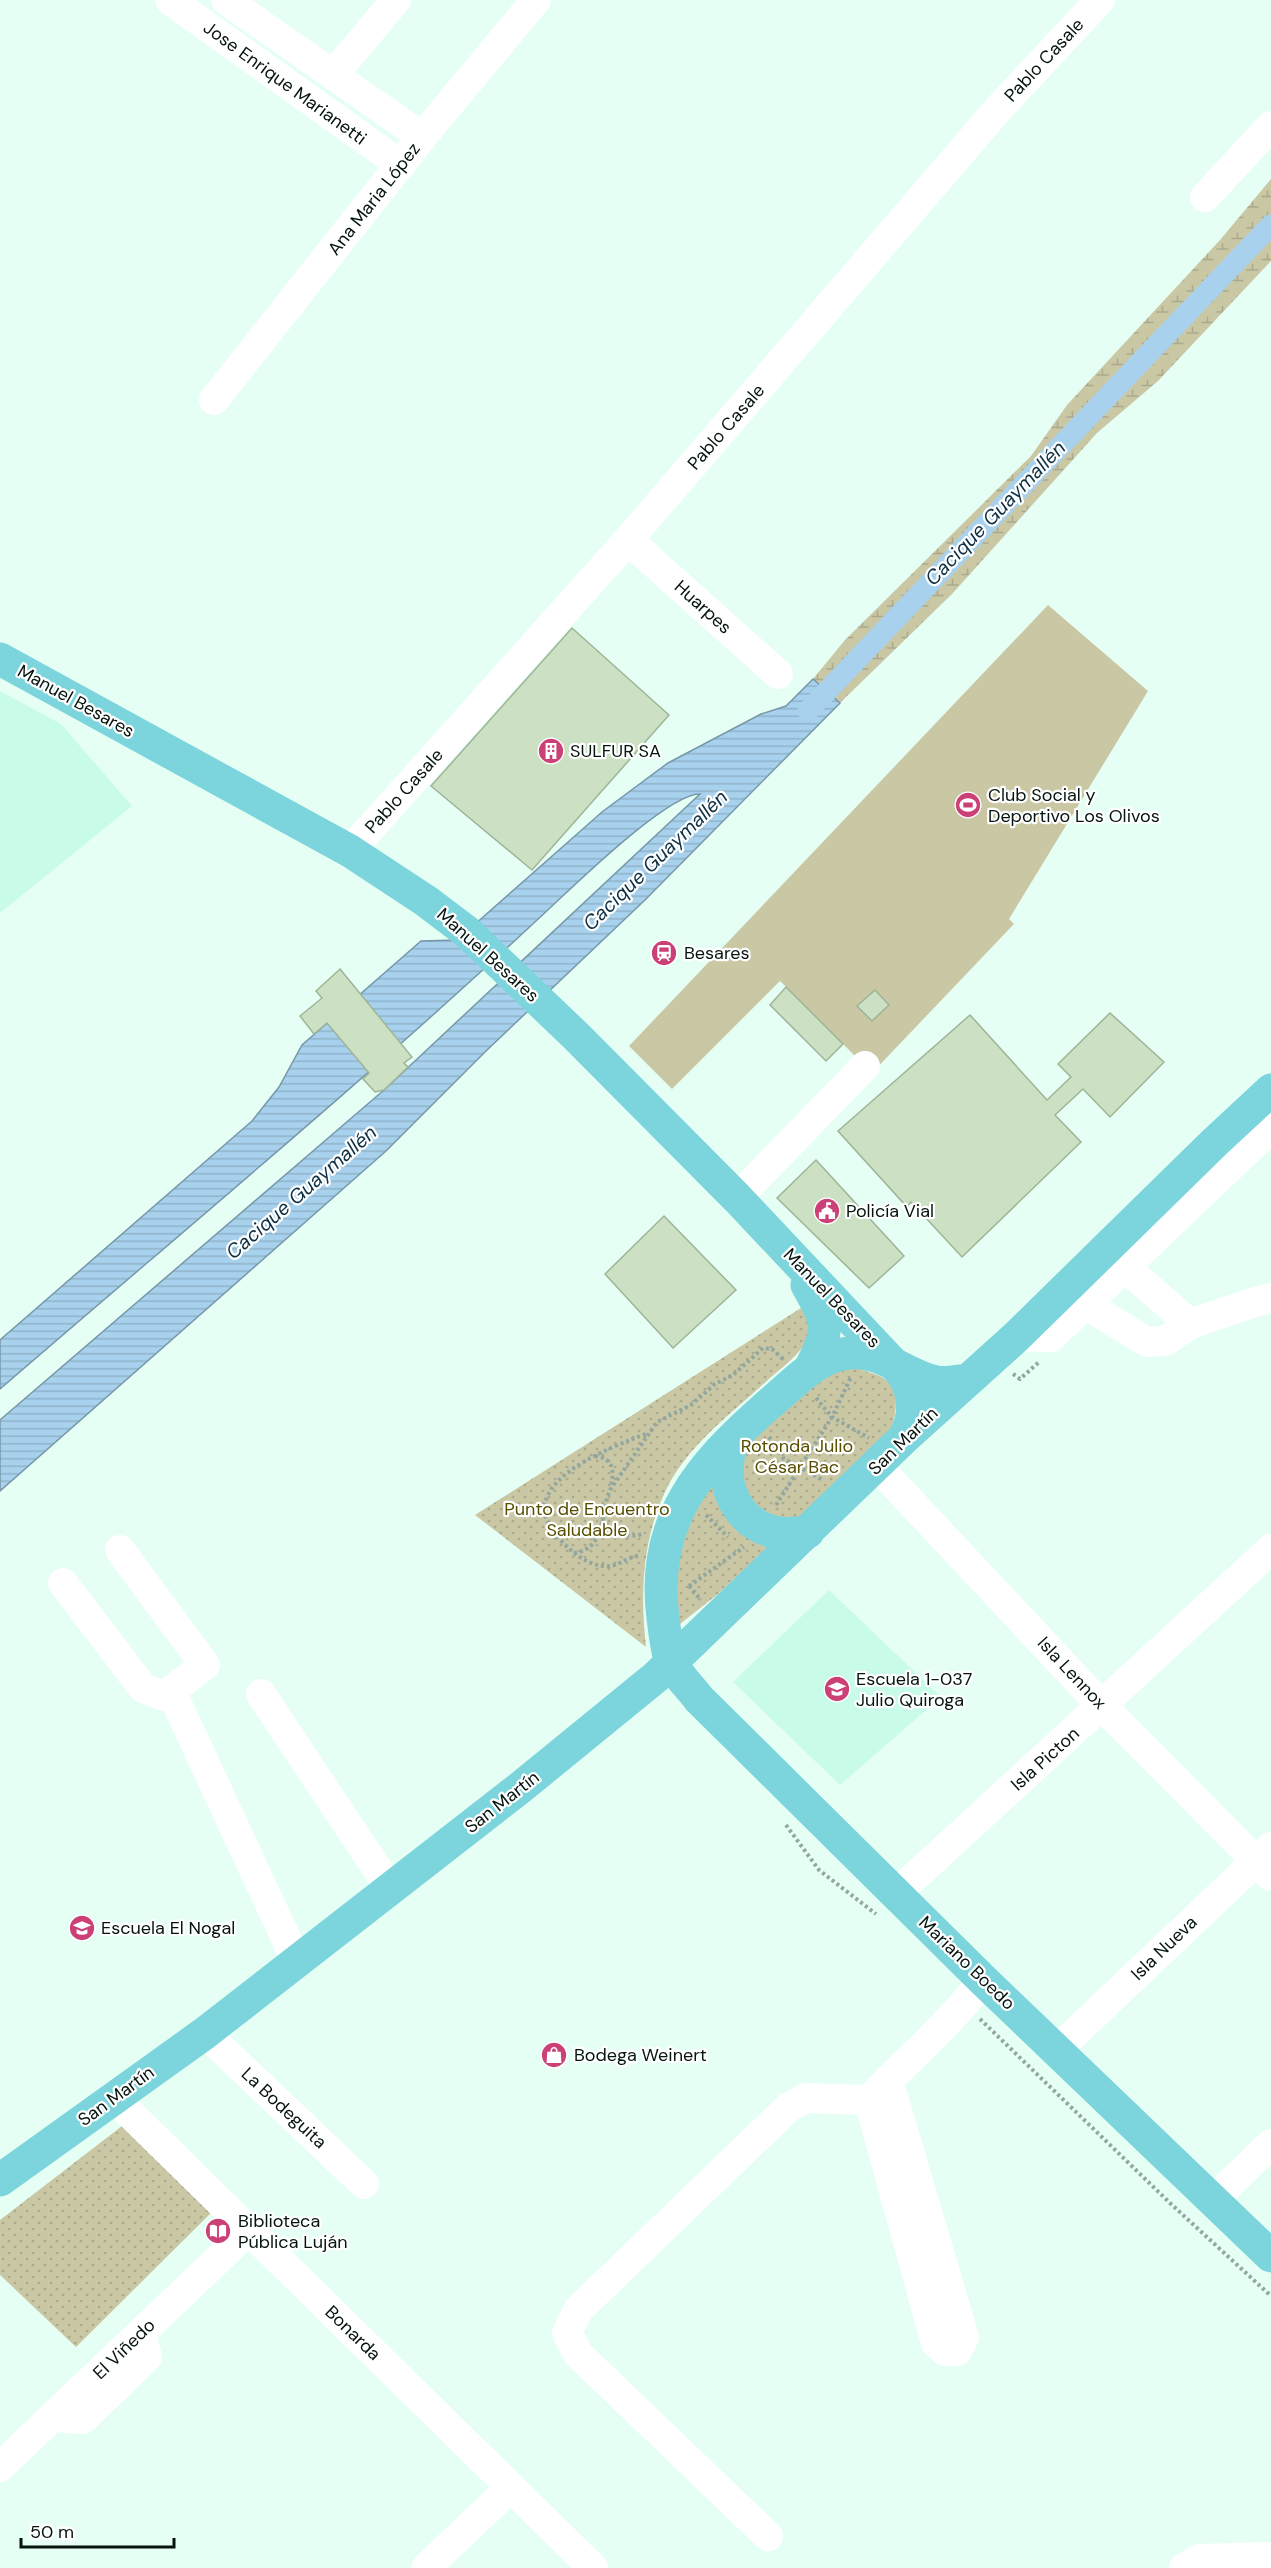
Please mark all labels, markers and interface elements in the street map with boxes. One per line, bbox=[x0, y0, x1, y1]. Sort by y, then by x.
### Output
street label: Pablo Casale bbox=[999, 13, 1089, 107]
street label: Jose Enrique Marianetti bbox=[199, 16, 371, 150]
street label: Ana Maria López bbox=[322, 138, 426, 260]
street label: Pablo Casale bbox=[682, 379, 770, 475]
water label: Cacique Guaymallén bbox=[919, 435, 1071, 591]
street label: Huarpes bbox=[669, 575, 737, 639]
street label: Manuel Besares bbox=[13, 659, 139, 743]
building icon: SULFUR SA bbox=[536, 736, 566, 766]
place label: SULFUR SA bbox=[570, 739, 661, 763]
street label: Pablo Casale bbox=[360, 743, 448, 839]
place label: Club Social y Deportivo Los Olivos bbox=[988, 783, 1160, 828]
water label: Cacique Guaymallén bbox=[577, 784, 733, 936]
sports icon: Club Social y Deportivo Los Olivos bbox=[953, 790, 983, 820]
street label: Manuel Besares bbox=[432, 903, 544, 1007]
station icon: Besares bbox=[649, 938, 679, 968]
place label: Besares bbox=[684, 941, 749, 965]
water label: Cacique Guaymallén bbox=[220, 1119, 382, 1265]
public building icon: Policía Vial bbox=[812, 1196, 842, 1226]
place label: Policía Vial bbox=[846, 1199, 934, 1223]
street label: Manuel Besares bbox=[778, 1243, 886, 1353]
street label: San Martín bbox=[863, 1402, 943, 1480]
park label: Rotonda Julio César Bac bbox=[741, 1434, 853, 1479]
park label: Punto de Encuentro Saludable bbox=[504, 1497, 670, 1542]
street label: Isla Lennox bbox=[1032, 1632, 1112, 1715]
place label: Escuela 1-037 Julio Quiroga bbox=[856, 1667, 972, 1712]
school or university icon: Escuela 1-037 Julio Quiroga bbox=[822, 1674, 852, 1704]
street label: Isla Picton bbox=[1006, 1722, 1084, 1796]
street label: San Martín bbox=[460, 1765, 544, 1839]
street label: Isla Nueva bbox=[1126, 1910, 1202, 1986]
street label: Mariano Boedo bbox=[914, 1911, 1020, 2015]
school or university icon: Escuela El Nogal bbox=[67, 1913, 97, 1943]
place label: Escuela El Nogal bbox=[101, 1916, 235, 1940]
shop icon: Bodega Weinert bbox=[539, 2040, 569, 2070]
place label: Bodega Weinert bbox=[574, 2043, 707, 2067]
street label: San Martín bbox=[73, 2060, 159, 2132]
street label: La Bodeguita bbox=[236, 2062, 332, 2154]
place label: Biblioteca Pública Luján bbox=[238, 2209, 348, 2254]
library icon: Biblioteca Pública Luján bbox=[203, 2216, 233, 2246]
street label: Bonarda bbox=[320, 2300, 386, 2366]
street label: El Viñedo bbox=[88, 2313, 160, 2385]
scale bar bbox=[21, 2511, 174, 2549]
text: 50 m bbox=[30, 2520, 74, 2544]

